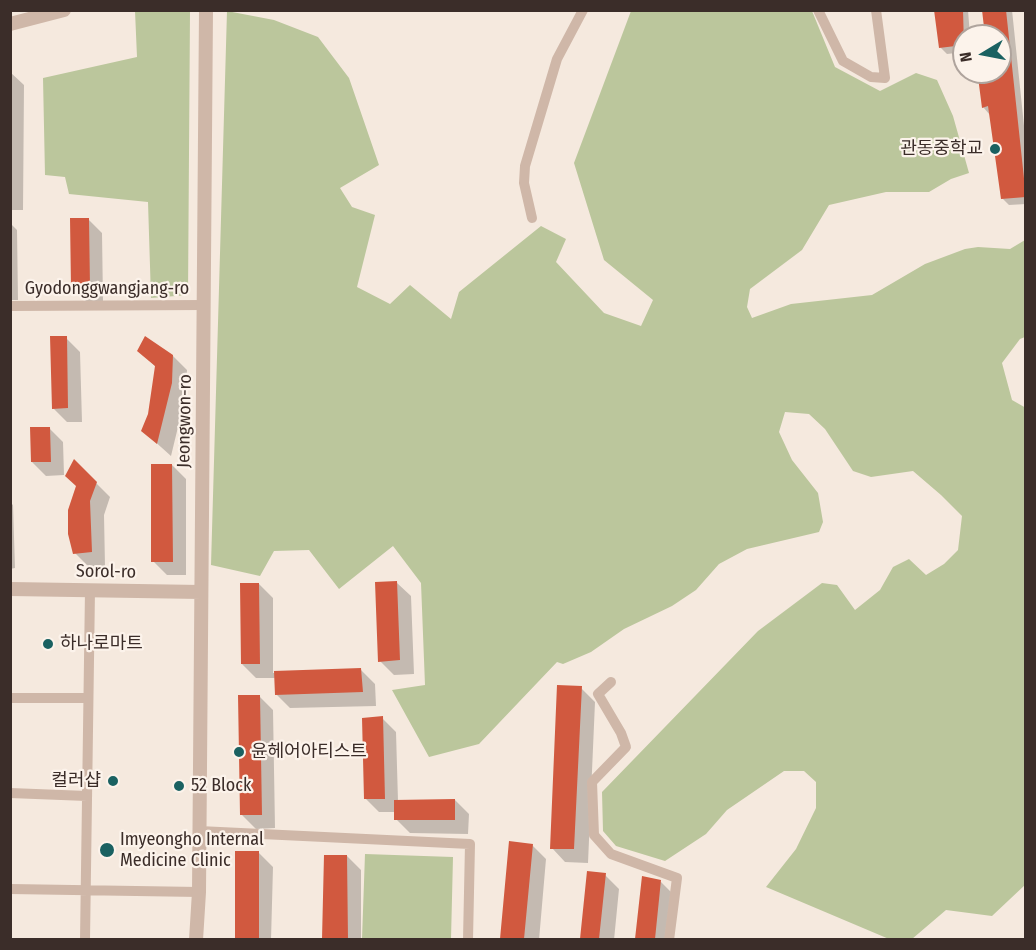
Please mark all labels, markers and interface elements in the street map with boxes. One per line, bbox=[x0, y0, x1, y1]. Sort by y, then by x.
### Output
north arrow bbox=[952, 24, 1012, 84]
text: N bbox=[956, 50, 976, 63]
place label: 관동중학교 bbox=[900, 138, 983, 160]
marker: 관동중학교 bbox=[988, 142, 1002, 156]
street label: Gyodonggwangjang-ro bbox=[25, 278, 189, 300]
street label: Jeongwon-ro bbox=[173, 374, 197, 468]
street label: Sorol-ro bbox=[76, 561, 136, 583]
place label: 하나로마트 bbox=[60, 633, 143, 655]
marker: 하나로마트 bbox=[41, 637, 55, 651]
place label: 윤헤어아티스트 bbox=[251, 741, 367, 763]
marker: 윤헤어아티스트 bbox=[232, 745, 246, 759]
place label: 컬러샵 bbox=[51, 770, 101, 792]
marker: 컬러샵 bbox=[106, 774, 120, 788]
place label: 52 Block bbox=[191, 775, 251, 797]
marker: 52 Block bbox=[172, 779, 186, 793]
place label: Imyeongho Internal Medicine Clinic bbox=[120, 829, 264, 872]
marker: Imyeongho Internal Medicine Clinic bbox=[98, 841, 116, 859]

